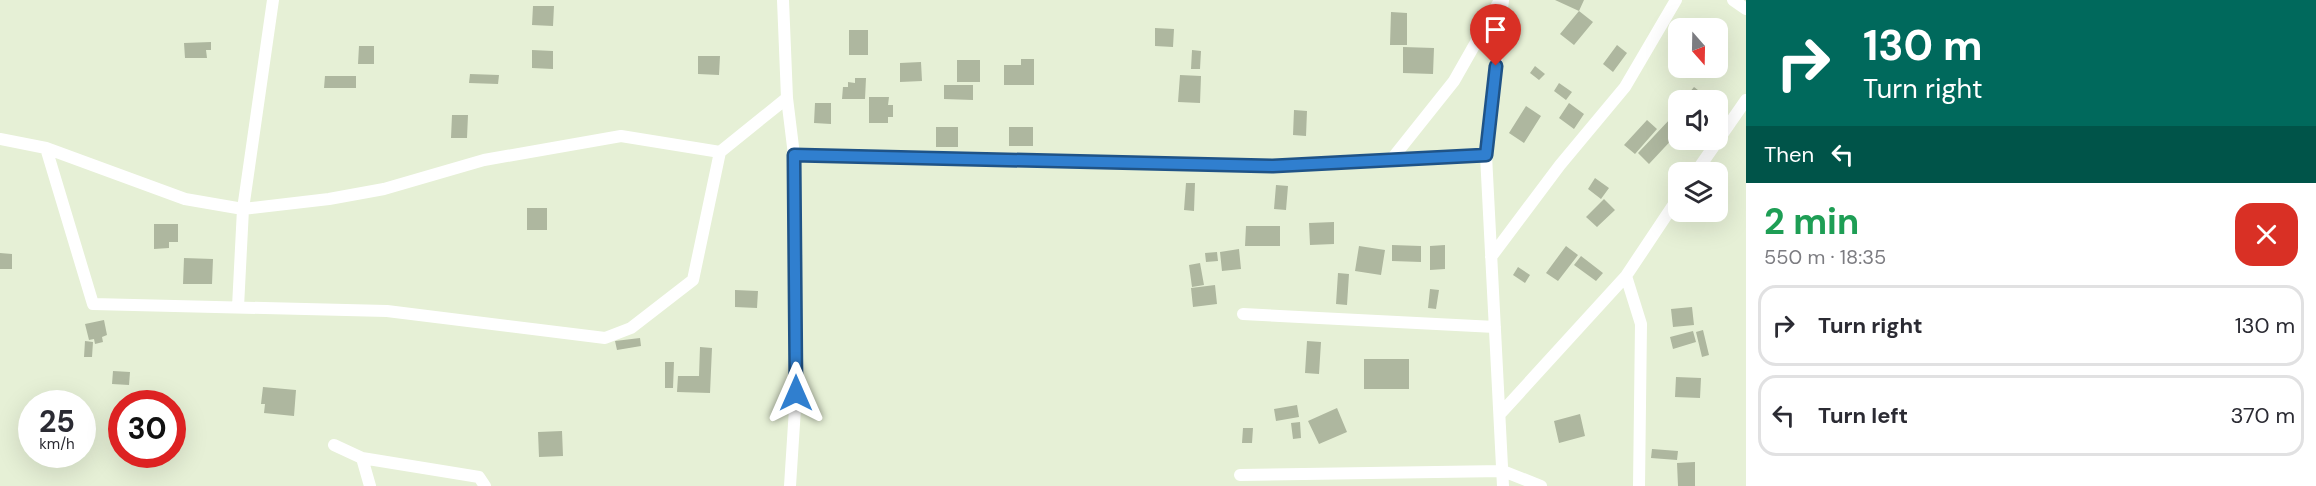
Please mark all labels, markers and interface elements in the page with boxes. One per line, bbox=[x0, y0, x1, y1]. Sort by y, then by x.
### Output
pin bbox=[1470, 4, 1521, 66]
icon: arrive bbox=[1479, 13, 1512, 46]
north arrow bbox=[1668, 18, 1728, 78]
map controls bbox=[1668, 18, 1728, 222]
text: 130 m bbox=[1863, 18, 1983, 73]
icon: right bbox=[1764, 24, 1842, 102]
text: Turn right bbox=[1863, 71, 1983, 106]
button: sound bbox=[1668, 90, 1728, 150]
icon: left bbox=[1826, 138, 1859, 171]
text: Then bbox=[1764, 140, 1814, 169]
button: layers bbox=[1668, 162, 1728, 222]
text: 2 min bbox=[1764, 198, 1859, 245]
button: close bbox=[2235, 203, 2298, 266]
text: 550 m · 18:35 bbox=[1764, 244, 1886, 270]
icon: right bbox=[1767, 309, 1800, 342]
text: Turn right bbox=[1818, 311, 1923, 340]
text: 130 m bbox=[2235, 311, 2295, 340]
position arrow bbox=[764, 361, 828, 425]
speed limit sign: 30 bbox=[108, 390, 186, 468]
icon: left bbox=[1767, 399, 1800, 432]
text: Turn left bbox=[1818, 401, 1908, 430]
text: 370 m bbox=[2230, 401, 2295, 430]
text: 25 bbox=[39, 402, 75, 441]
text: km/h bbox=[39, 434, 75, 454]

